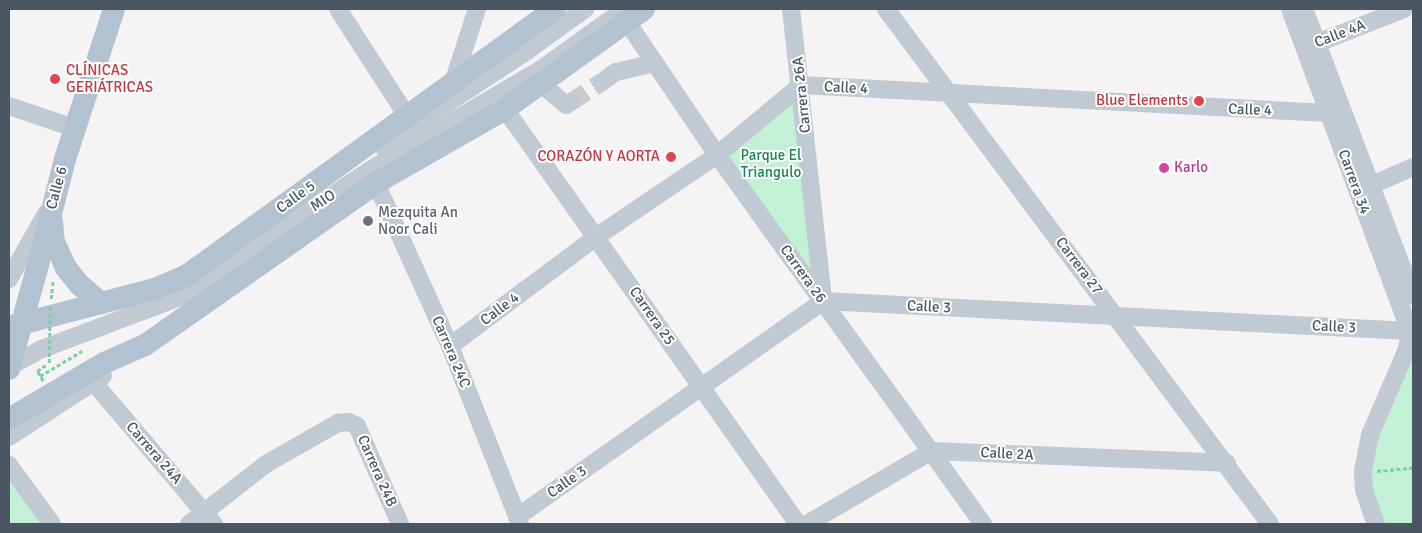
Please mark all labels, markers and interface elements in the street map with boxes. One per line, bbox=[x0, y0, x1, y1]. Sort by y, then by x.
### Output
street label: Calle 4A bbox=[1312, 16, 1368, 52]
street label: Carrera 26A bbox=[789, 56, 815, 134]
place label: CLÍNICAS GERIÁTRICAS bbox=[66, 61, 153, 96]
marker: CLÍNICAS GERIÁTRICAS bbox=[48, 72, 62, 86]
street label: Calle 4 bbox=[824, 78, 868, 98]
place label: Blue Elements bbox=[1096, 92, 1188, 110]
marker: Blue Elements bbox=[1192, 94, 1206, 108]
street label: Calle 4 bbox=[1228, 100, 1272, 120]
park label: Parque El Triangulo bbox=[741, 146, 801, 181]
street label: Carrera 34 bbox=[1334, 147, 1374, 217]
place label: CORAZÓN Y AORTA bbox=[537, 148, 660, 166]
marker: CORAZÓN Y AORTA bbox=[664, 150, 678, 164]
place label: Karlo bbox=[1174, 159, 1208, 177]
marker: Karlo bbox=[1158, 162, 1170, 174]
street label: Calle 6 bbox=[43, 164, 71, 212]
street label: Calle 5 bbox=[273, 177, 319, 217]
street label: MIO bbox=[307, 186, 339, 216]
place label: Mezquita An Noor Cali bbox=[378, 203, 458, 238]
marker: Mezquita An Noor Cali bbox=[362, 215, 374, 227]
street label: Carrera 27 bbox=[1052, 234, 1106, 298]
street label: Carrera 26 bbox=[776, 241, 830, 307]
street label: Carrera 25 bbox=[625, 283, 679, 349]
street label: Calle 4 bbox=[477, 289, 523, 329]
street label: Calle 3 bbox=[907, 297, 951, 317]
street label: Carrera 24C bbox=[428, 313, 474, 391]
street label: Calle 3 bbox=[1312, 317, 1356, 337]
street label: Carrera 24A bbox=[122, 418, 186, 488]
street label: Carrera 24B bbox=[353, 432, 401, 510]
street label: Calle 2A bbox=[980, 444, 1034, 464]
street label: Calle 3 bbox=[544, 462, 590, 502]

